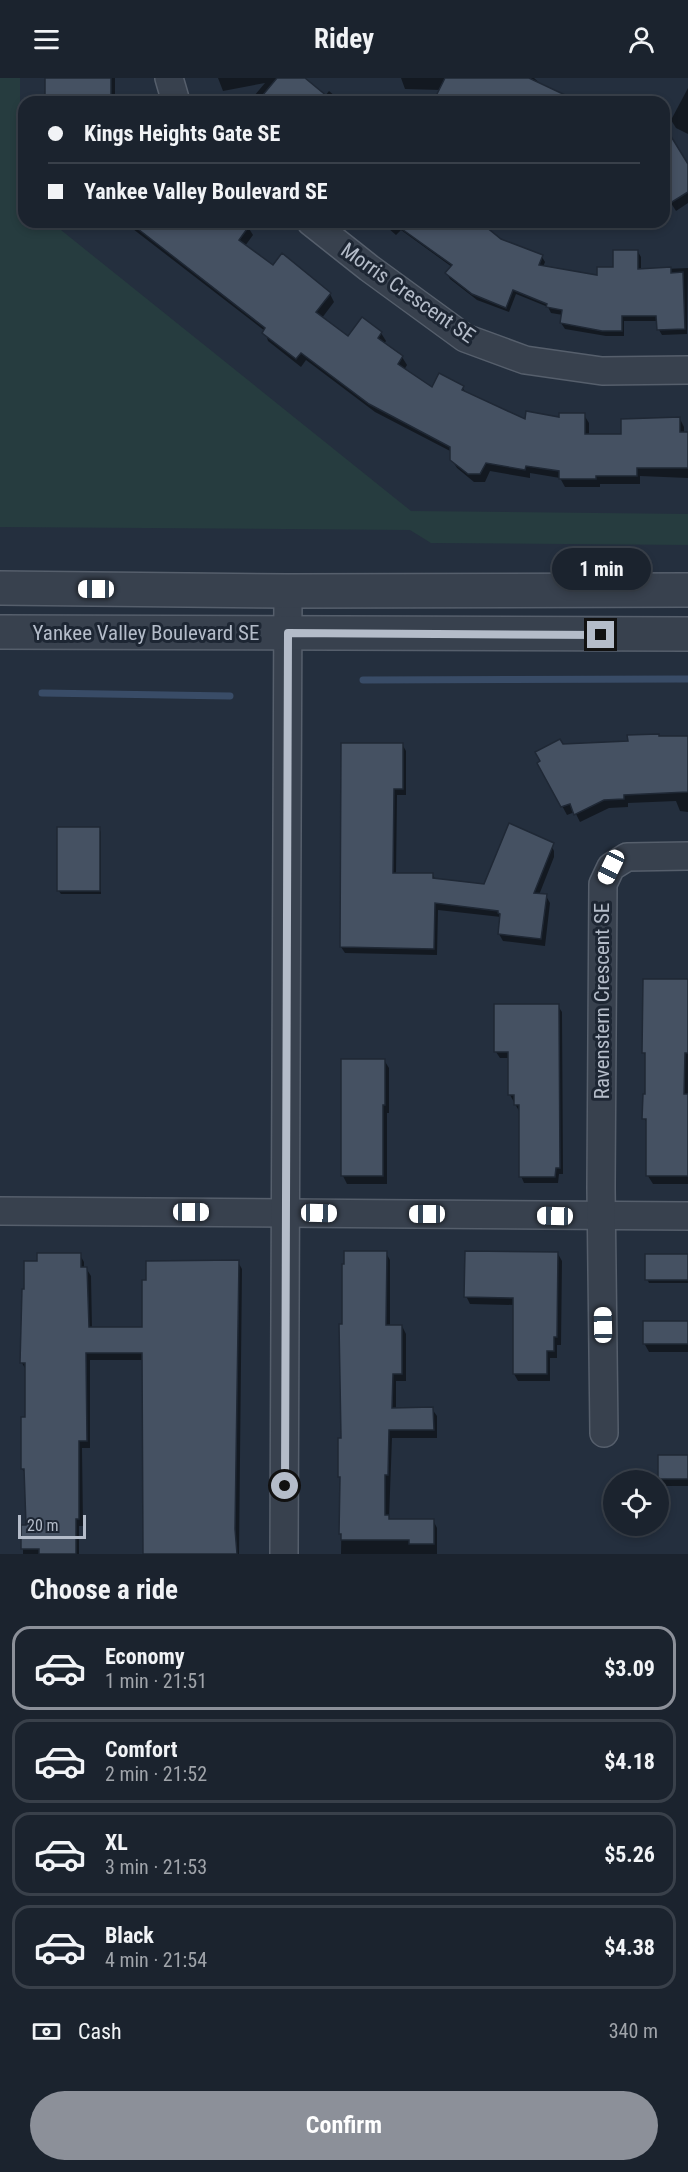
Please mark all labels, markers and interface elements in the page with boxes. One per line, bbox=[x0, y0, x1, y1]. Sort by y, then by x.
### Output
icon: menu bbox=[30, 23, 63, 56]
text: Ridey bbox=[314, 23, 374, 55]
icon: person bbox=[625, 23, 658, 56]
text: Kings Heights Gate SE bbox=[84, 121, 280, 146]
text: Yankee Valley Boulevard SE bbox=[84, 179, 328, 204]
street label: Morris Crescent SE bbox=[336, 238, 480, 348]
callout: 1 min bbox=[552, 548, 650, 590]
text: 1 min bbox=[579, 557, 624, 581]
car bbox=[78, 580, 114, 598]
street label: Yankee Valley Boulevard SE bbox=[33, 621, 259, 645]
route end bbox=[587, 621, 614, 648]
car bbox=[595, 847, 627, 887]
street label: Ravenstern Crescent SE bbox=[590, 903, 614, 1099]
car bbox=[173, 1203, 209, 1221]
car bbox=[301, 1204, 337, 1222]
car bbox=[409, 1205, 445, 1223]
car bbox=[537, 1207, 573, 1225]
car bbox=[594, 1307, 612, 1343]
map controls bbox=[603, 1470, 669, 1536]
button: locate bbox=[603, 1470, 669, 1536]
route start bbox=[271, 1472, 298, 1499]
scale bar bbox=[18, 1512, 86, 1540]
text: 20 m bbox=[27, 1516, 59, 1535]
text: Choose a ride bbox=[30, 1574, 178, 1606]
icon: car bbox=[33, 1641, 87, 1695]
text: Economy bbox=[105, 1644, 185, 1669]
text: $3.09 bbox=[604, 1656, 655, 1681]
text: 1 min · 21:51 bbox=[105, 1669, 207, 1693]
icon: car bbox=[33, 1734, 87, 1788]
text: Comfort bbox=[105, 1737, 178, 1762]
text: $4.18 bbox=[604, 1749, 655, 1774]
text: 2 min · 21:52 bbox=[105, 1762, 207, 1786]
icon: car bbox=[33, 1827, 87, 1881]
text: XL bbox=[105, 1830, 128, 1855]
text: $5.26 bbox=[604, 1842, 655, 1867]
text: 3 min · 21:53 bbox=[105, 1855, 207, 1879]
icon: car bbox=[33, 1920, 87, 1974]
text: Black bbox=[105, 1923, 154, 1948]
text: $4.38 bbox=[604, 1935, 655, 1960]
text: 4 min · 21:54 bbox=[105, 1948, 207, 1972]
icon: cash bbox=[30, 2015, 63, 2048]
text: Cash bbox=[78, 2019, 122, 2044]
text: 340 m bbox=[609, 2019, 658, 2043]
button: Confirm bbox=[30, 2091, 658, 2160]

